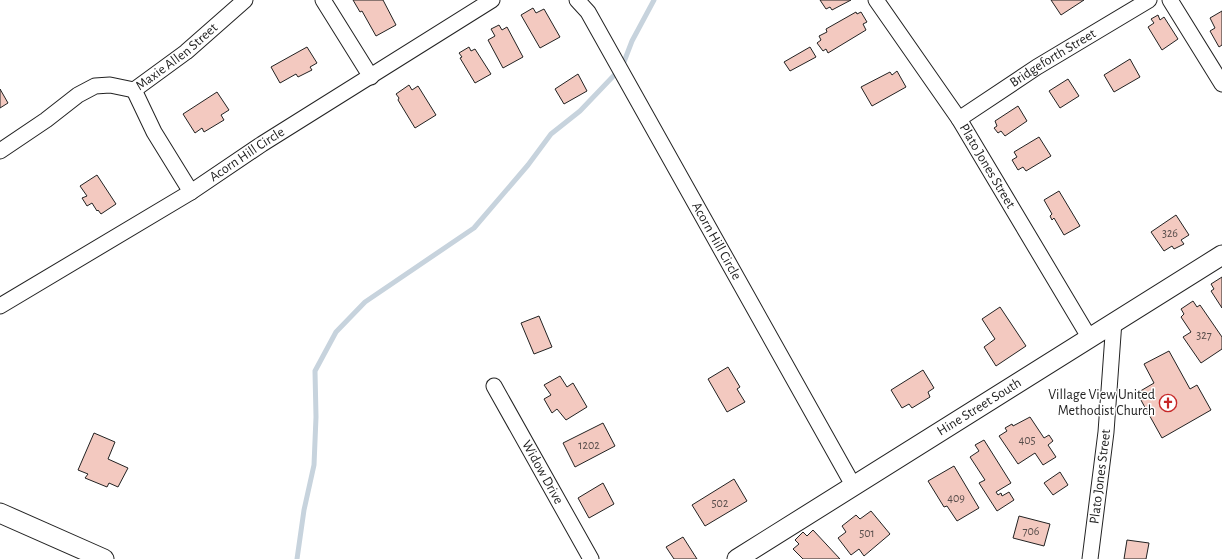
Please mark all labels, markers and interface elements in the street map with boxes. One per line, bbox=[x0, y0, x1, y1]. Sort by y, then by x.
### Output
street label: Maxie Allen Street bbox=[133, 20, 221, 93]
street label: Bridgeforth Street bbox=[1007, 26, 1099, 90]
street label: Plato Jones Street bbox=[957, 121, 1018, 211]
street label: Acorn Hill Circle bbox=[207, 125, 287, 184]
street label: Acorn Hill Circle bbox=[689, 200, 744, 282]
house number: 326 bbox=[1162, 227, 1178, 239]
house number: 327 bbox=[1196, 329, 1212, 341]
street label: Hine Street South bbox=[935, 376, 1024, 439]
place label: Village View United Methodist Church bbox=[1048, 388, 1155, 418]
church icon: Village View United Methodist Church bbox=[1158, 393, 1178, 413]
street label: Plato Jones Street bbox=[1087, 428, 1113, 525]
house number: 405 bbox=[1018, 434, 1036, 446]
street label: Widow Drive bbox=[519, 438, 566, 507]
house number: 1202 bbox=[578, 439, 600, 451]
house number: 409 bbox=[947, 492, 965, 504]
house number: 502 bbox=[712, 497, 729, 509]
house number: 706 bbox=[1023, 525, 1040, 537]
house number: 501 bbox=[859, 527, 875, 539]

